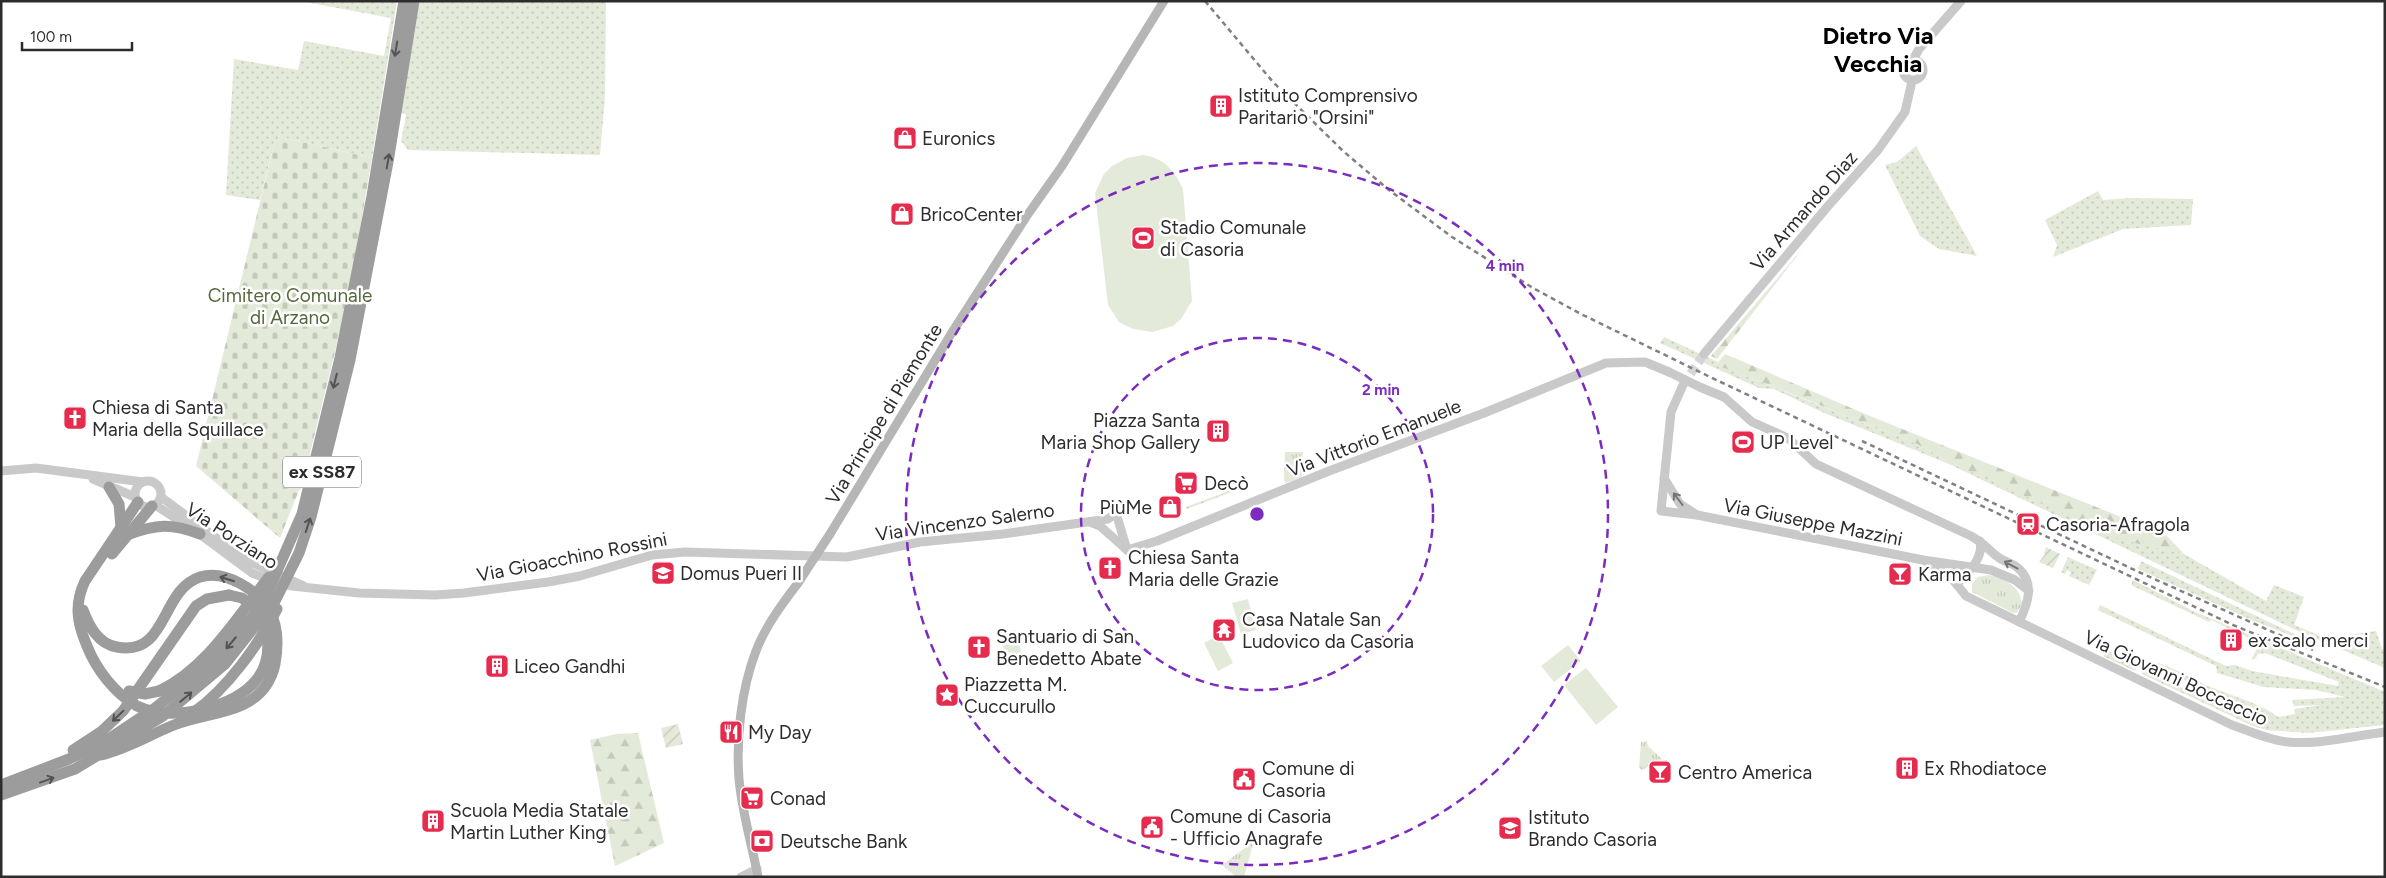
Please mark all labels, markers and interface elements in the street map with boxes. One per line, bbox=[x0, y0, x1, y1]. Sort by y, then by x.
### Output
scale bar bbox=[22, 20, 132, 52]
district label: Dietro Via Vecchia bbox=[1822, 21, 1934, 78]
text: 100 m bbox=[30, 28, 72, 46]
one-way arrow bbox=[390, 41, 400, 57]
place label: Istituto Comprensivo Paritario "Orsini" bbox=[1238, 84, 1418, 129]
building icon: Istituto Comprensivo Paritario "Orsini" bbox=[1208, 93, 1234, 119]
shop icon: Euronics bbox=[892, 125, 918, 151]
place label: Euronics bbox=[922, 127, 996, 150]
street label: Via Armando Diaz bbox=[1746, 146, 1862, 276]
one-way arrow bbox=[383, 153, 393, 169]
shop icon: BricoCenter bbox=[889, 201, 915, 227]
place label: BricoCenter bbox=[920, 203, 1023, 226]
place label: Stadio Comunale di Casoria bbox=[1160, 216, 1306, 261]
sports icon: Stadio Comunale di Casoria bbox=[1130, 225, 1156, 251]
text: 4 min bbox=[1486, 257, 1524, 275]
park label: Cimitero Comunale di Arzano bbox=[208, 284, 372, 329]
street label: Via Principe di Piemonte bbox=[821, 320, 947, 508]
one-way arrow bbox=[330, 373, 339, 389]
text: 2 min bbox=[1362, 381, 1400, 399]
street label: Via Vittorio Emanuele bbox=[1284, 394, 1464, 482]
place label: Chiesa di Santa Maria della Squillace bbox=[92, 396, 264, 441]
church icon: Chiesa di Santa Maria della Squillace bbox=[62, 405, 88, 431]
place label: Piazza Santa Maria Shop Gallery bbox=[1041, 409, 1200, 454]
building icon: Piazza Santa Maria Shop Gallery bbox=[1205, 418, 1231, 444]
sports icon: UP Level bbox=[1730, 429, 1756, 455]
place label: UP Level bbox=[1760, 431, 1833, 454]
road number: ex SS87 bbox=[283, 457, 361, 488]
supermarket icon: Decò bbox=[1173, 470, 1199, 496]
place label: Decò bbox=[1204, 472, 1249, 495]
one-way arrow bbox=[1673, 492, 1683, 506]
street label: Via Giuseppe Mazzini bbox=[1721, 493, 1905, 551]
shop icon: PiùMe bbox=[1157, 494, 1183, 520]
place label: PiùMe bbox=[1100, 496, 1152, 519]
street label: Via Porziano bbox=[182, 498, 282, 574]
street label: Via Vincenzo Salerno bbox=[874, 498, 1056, 546]
centre of rings bbox=[1248, 505, 1266, 523]
station icon: Casoria-Afragola bbox=[2015, 511, 2041, 537]
place label: Casoria-Afragola bbox=[2046, 513, 2190, 536]
one-way arrow bbox=[304, 517, 314, 533]
street label: Via Gioacchino Rossini bbox=[475, 527, 669, 587]
place label: Chiesa Santa Maria delle Grazie bbox=[1128, 546, 1279, 591]
church icon: Chiesa Santa Maria delle Grazie bbox=[1097, 555, 1123, 581]
school or university icon: Domus Pueri II bbox=[650, 560, 676, 586]
one-way arrow bbox=[2004, 560, 2019, 570]
bar icon: Karma bbox=[1887, 561, 1913, 587]
place label: Domus Pueri II bbox=[680, 562, 802, 585]
place label: Karma bbox=[1918, 563, 1971, 586]
one-way arrow bbox=[220, 574, 236, 583]
place label: Casa Natale San Ludovico da Casoria bbox=[1242, 608, 1414, 653]
temple icon: Casa Natale San Ludovico da Casoria bbox=[1211, 617, 1237, 643]
place label: Santuario di San Benedetto Abate bbox=[996, 625, 1142, 670]
street label: Via Giovanni Boccaccio bbox=[2080, 625, 2272, 731]
building icon: ex scalo merci bbox=[2218, 627, 2244, 653]
place label: ex scalo merci bbox=[2248, 629, 2368, 652]
church icon: Santuario di San Benedetto Abate bbox=[966, 634, 992, 660]
one-way arrow bbox=[225, 636, 236, 649]
building icon: Liceo Gandhi bbox=[484, 653, 510, 679]
place label: Liceo Gandhi bbox=[514, 655, 626, 678]
place label: Piazzetta M. Cuccurullo bbox=[964, 673, 1067, 718]
place icon: Piazzetta M. Cuccurullo bbox=[934, 682, 960, 708]
one-way arrow bbox=[180, 691, 193, 703]
one-way arrow bbox=[111, 710, 124, 722]
restaurant icon: My Day bbox=[718, 719, 744, 745]
place label: My Day bbox=[748, 721, 811, 744]
building icon: Ex Rhodiatoce bbox=[1894, 755, 1920, 781]
place label: Comune di Casoria bbox=[1262, 757, 1355, 802]
place label: Ex Rhodiatoce bbox=[1924, 757, 2047, 780]
bar icon: Centro America bbox=[1647, 759, 1673, 785]
place label: Centro America bbox=[1678, 761, 1812, 784]
public building icon: Comune di Casoria bbox=[1231, 766, 1257, 792]
one-way arrow bbox=[39, 775, 55, 784]
supermarket icon: Conad bbox=[739, 785, 765, 811]
place label: Conad bbox=[770, 787, 826, 810]
place label: Scuola Media Statale Martin Luther King bbox=[450, 799, 628, 844]
place label: Comune di Casoria - Ufficio Anagrafe bbox=[1170, 805, 1331, 850]
place label: Istituto Brando Casoria bbox=[1528, 806, 1657, 851]
building icon: Scuola Media Statale Martin Luther King bbox=[420, 808, 446, 834]
public building icon: Comune di Casoria - Ufficio Anagrafe bbox=[1139, 814, 1165, 840]
school or university icon: Istituto Brando Casoria bbox=[1497, 815, 1523, 841]
bank icon: Deutsche Bank bbox=[749, 828, 775, 854]
place label: Deutsche Bank bbox=[780, 830, 908, 853]

